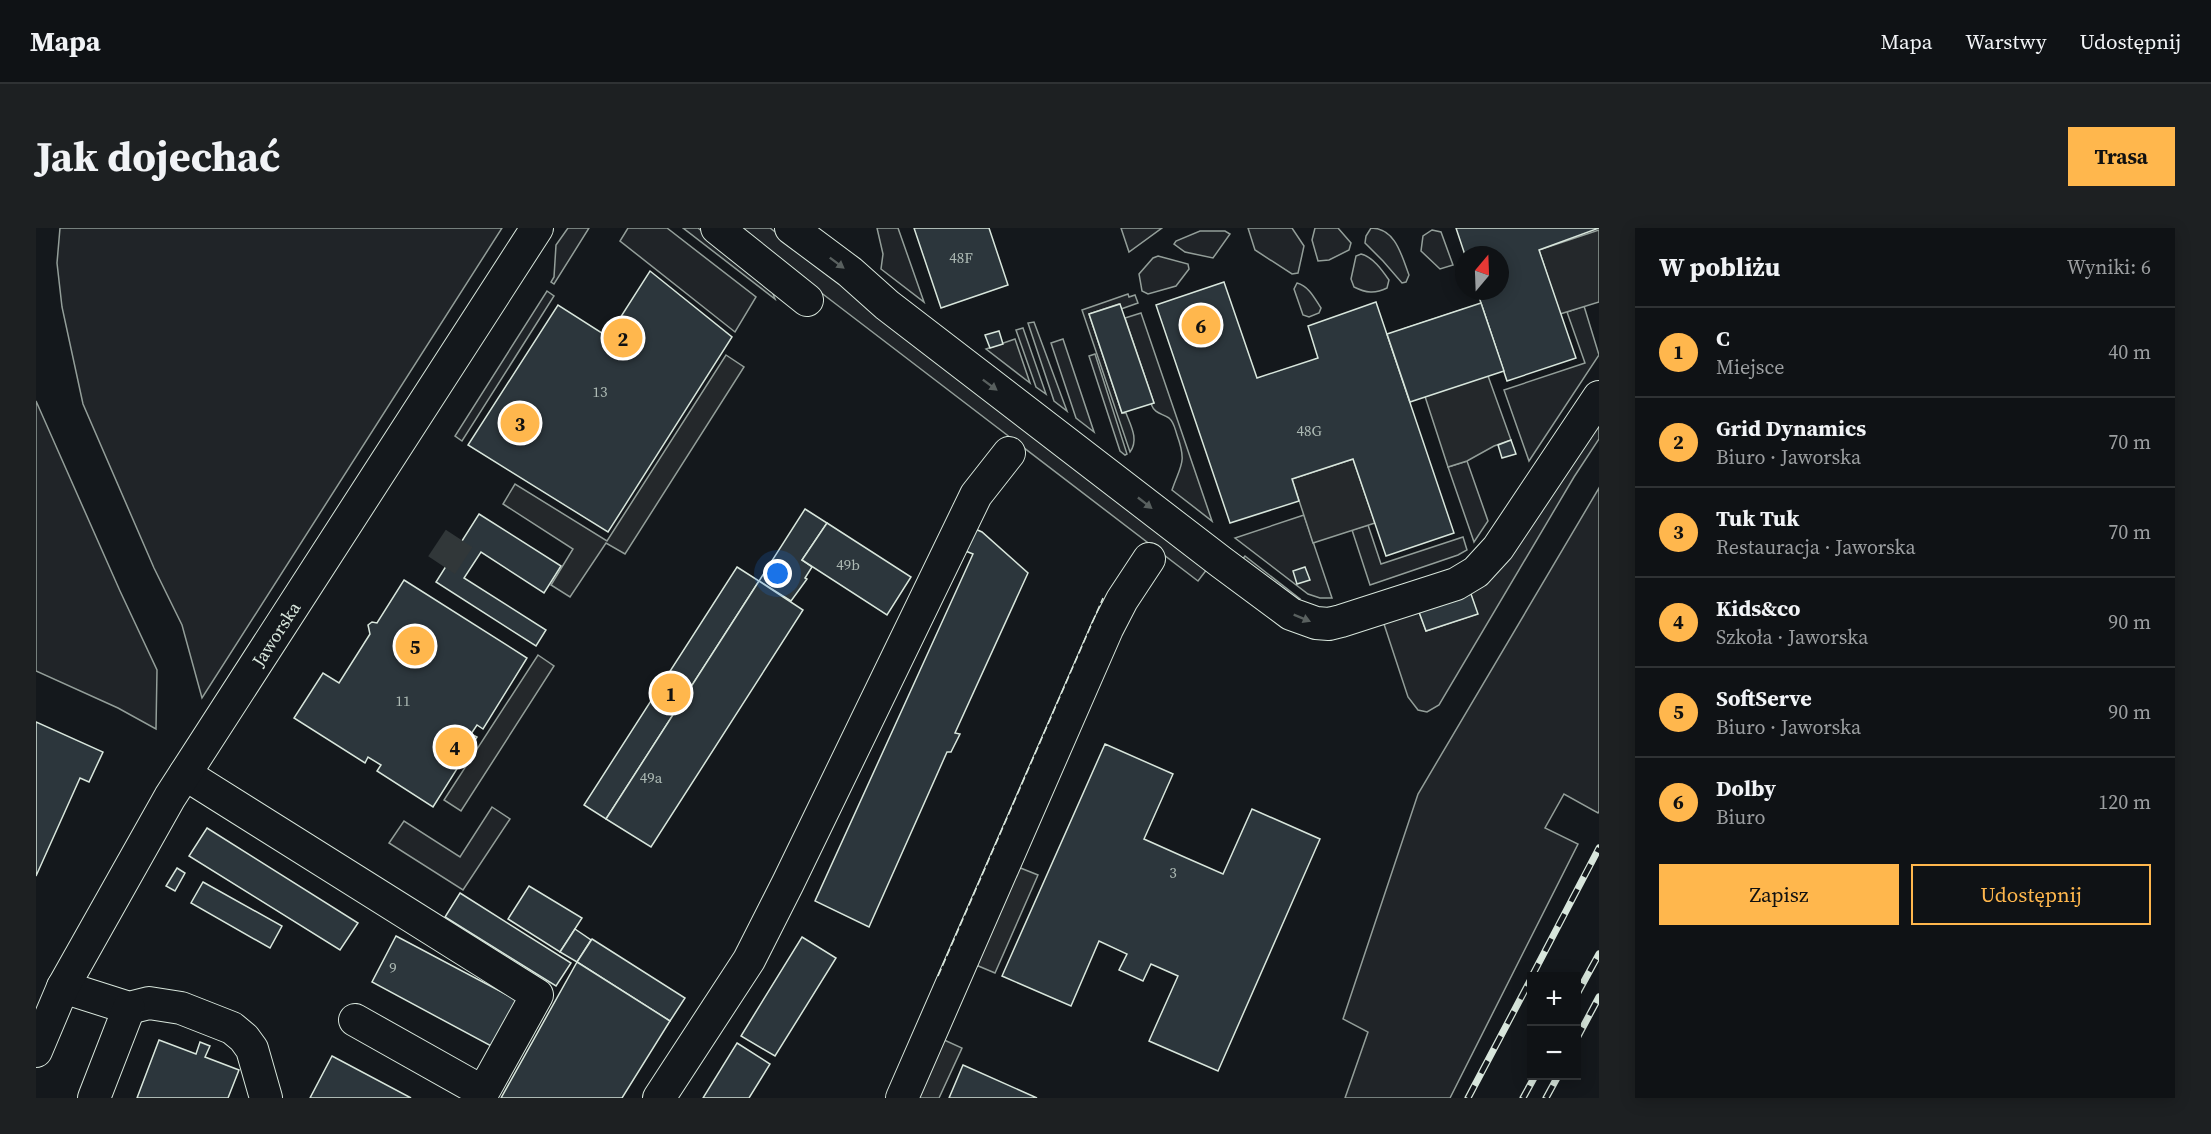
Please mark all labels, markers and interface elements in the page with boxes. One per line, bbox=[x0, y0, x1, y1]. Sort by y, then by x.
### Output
text: Mapa bbox=[30, 22, 101, 60]
text: Mapa bbox=[1881, 27, 1932, 56]
text: Warstwy bbox=[1965, 27, 2046, 56]
text: Udostępnij bbox=[2079, 27, 2181, 56]
text: Jak dojechać bbox=[36, 127, 281, 185]
button: Trasa bbox=[2068, 127, 2175, 186]
north arrow bbox=[1455, 246, 1509, 300]
house number: 48F bbox=[949, 247, 973, 268]
text: W pobliżu bbox=[1659, 249, 1780, 285]
text: Wyniki: 6 bbox=[2067, 253, 2151, 281]
one-way arrow bbox=[829, 257, 845, 269]
pin: 6 bbox=[1182, 302, 1220, 348]
pin: 2 bbox=[604, 316, 642, 360]
text: C bbox=[1716, 323, 1730, 353]
text: 1 bbox=[1673, 338, 1684, 366]
text: 40 m bbox=[2108, 338, 2151, 366]
text: Miejsce bbox=[1716, 353, 1784, 381]
one-way arrow bbox=[982, 378, 997, 390]
house number: 13 bbox=[592, 381, 608, 402]
pin: 3 bbox=[500, 400, 540, 446]
text: Grid Dynamics bbox=[1716, 413, 1866, 443]
house number: 48G bbox=[1296, 420, 1322, 441]
text: 2 bbox=[1673, 428, 1684, 456]
text: 70 m bbox=[2108, 428, 2151, 456]
text: Biuro · Jaworska bbox=[1716, 443, 1861, 471]
one-way arrow bbox=[1137, 497, 1153, 509]
text: Tuk Tuk bbox=[1716, 503, 1799, 533]
text: 3 bbox=[1673, 518, 1684, 546]
text: 70 m bbox=[2108, 518, 2151, 546]
text: Restauracja · Jaworska bbox=[1716, 533, 1916, 561]
house number: 49b bbox=[836, 554, 860, 575]
your location bbox=[763, 559, 792, 588]
text: Kids&co bbox=[1716, 593, 1801, 623]
street label: Jaworska bbox=[245, 596, 307, 672]
text: 4 bbox=[1673, 608, 1684, 636]
text: 90 m bbox=[2108, 608, 2151, 636]
one-way arrow bbox=[1293, 613, 1311, 623]
text: Szkoła · Jaworska bbox=[1716, 623, 1868, 651]
pin: 5 bbox=[396, 624, 434, 668]
pin: 1 bbox=[652, 670, 690, 716]
text: SoftServe bbox=[1716, 683, 1812, 713]
house number: 11 bbox=[395, 690, 411, 711]
text: 5 bbox=[1673, 698, 1684, 726]
text: 90 m bbox=[2108, 698, 2151, 726]
text: Biuro · Jaworska bbox=[1716, 713, 1861, 741]
pin: 4 bbox=[436, 724, 474, 770]
house number: 49a bbox=[640, 767, 663, 788]
text: Dolby bbox=[1716, 773, 1776, 803]
text: 6 bbox=[1673, 788, 1684, 816]
text: 120 m bbox=[2098, 788, 2151, 816]
text: Biuro bbox=[1716, 803, 1765, 831]
house number: 3 bbox=[1169, 862, 1177, 883]
button: Zapisz bbox=[1659, 864, 1899, 925]
button: Udostępnij bbox=[1911, 864, 2151, 925]
house number: 9 bbox=[389, 957, 397, 978]
map controls bbox=[1527, 972, 1581, 1080]
button: + bbox=[1527, 972, 1581, 1026]
button: − bbox=[1527, 1026, 1581, 1080]

